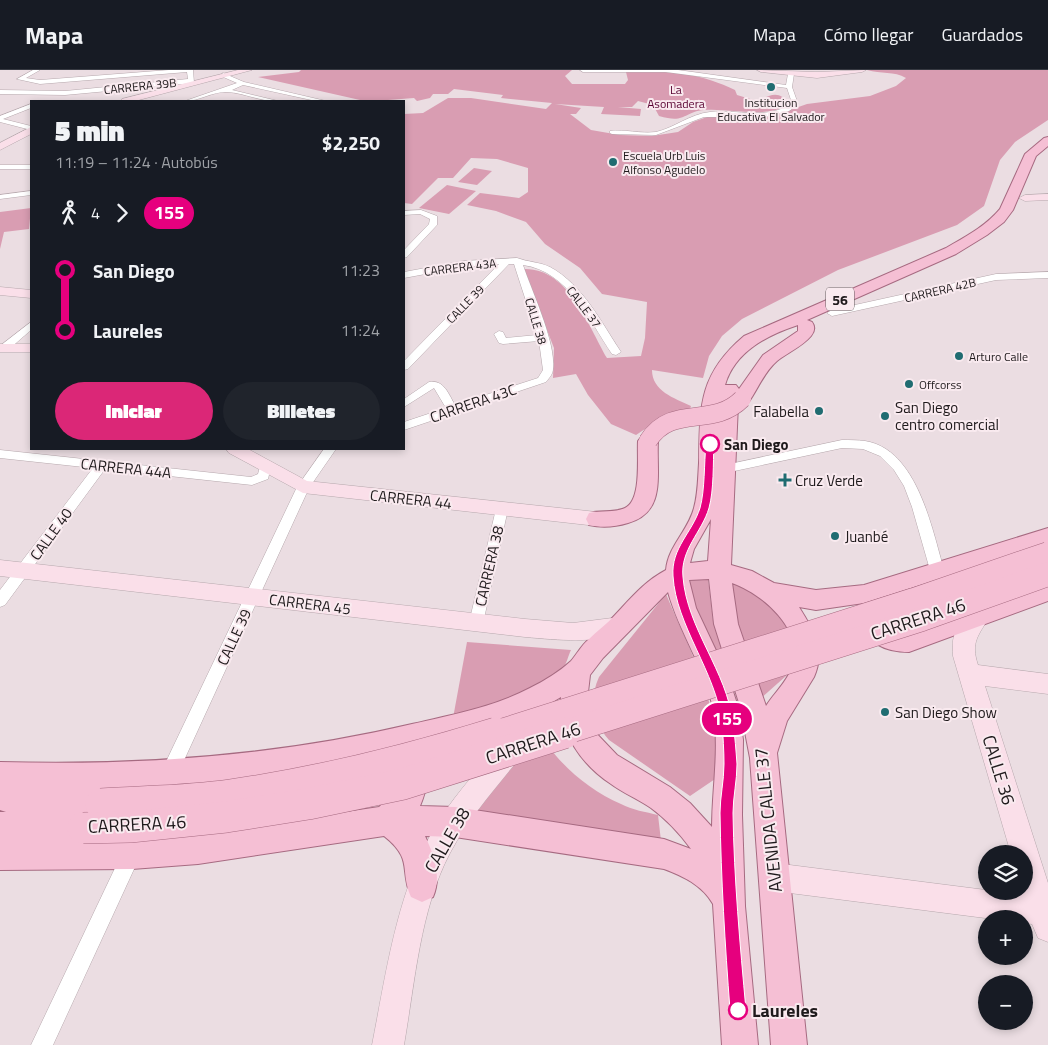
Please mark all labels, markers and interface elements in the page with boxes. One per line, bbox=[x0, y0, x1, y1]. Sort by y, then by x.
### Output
text: Mapa bbox=[25, 17, 83, 53]
text: Mapa bbox=[753, 21, 796, 48]
text: Cómo llegar bbox=[824, 21, 913, 48]
text: Guardados bbox=[941, 21, 1023, 48]
street label: CARRERA 39B bbox=[103, 73, 177, 99]
park label: La Asomadera bbox=[647, 80, 705, 113]
marker: Institucion Educativa El Salvador bbox=[765, 81, 777, 93]
place label: Institucion Educativa El Salvador bbox=[717, 93, 825, 126]
text: 5 min bbox=[55, 109, 125, 152]
text: $2,250 bbox=[322, 128, 380, 157]
place label: Escuela Urb Luis Alfonso Agudelo bbox=[623, 146, 706, 179]
text: 11:19 – 11:24 · Autobús bbox=[55, 150, 218, 174]
marker: Escuela Urb Luis Alfonso Agudelo bbox=[607, 156, 619, 168]
icon: walk bbox=[55, 199, 83, 227]
icon: forward bbox=[108, 199, 136, 227]
text: 155 bbox=[154, 199, 184, 226]
text: 4 bbox=[91, 201, 100, 225]
street label: CARRERA 43A bbox=[423, 253, 497, 281]
text: San Diego bbox=[93, 256, 175, 285]
text: 11:23 bbox=[341, 258, 380, 282]
street label: CARRERA 42B bbox=[902, 273, 978, 307]
street label: CALLE 39 bbox=[442, 280, 489, 328]
street label: CALLE 37 bbox=[562, 282, 606, 332]
road number: 56 bbox=[826, 288, 854, 310]
street label: CALLE 38 bbox=[520, 295, 552, 347]
text: Laureles bbox=[93, 316, 163, 345]
text: 11:24 bbox=[341, 318, 380, 342]
place label: Arturo Calle bbox=[969, 347, 1028, 366]
marker: Arturo Calle bbox=[953, 350, 965, 362]
place label: Offcorss bbox=[919, 375, 962, 394]
street label: CARRERA 43C bbox=[427, 377, 519, 429]
marker: Offcorss bbox=[903, 378, 915, 390]
button: Iniciar bbox=[55, 382, 213, 440]
button: Billetes bbox=[223, 382, 380, 440]
place label: San Diego centro comercial bbox=[895, 396, 999, 436]
place label: Falabella bbox=[753, 400, 809, 423]
marker: Falabella bbox=[813, 405, 825, 417]
marker: San Diego centro comercial bbox=[879, 410, 891, 422]
place label: San Diego bbox=[724, 433, 789, 456]
marker: San Diego bbox=[700, 434, 720, 454]
street label: CARRERA 44A bbox=[80, 452, 173, 484]
place label: Cruz Verde bbox=[795, 469, 863, 492]
marker: Cruz Verde bbox=[779, 474, 791, 486]
street label: CARRERA 44 bbox=[369, 483, 453, 515]
street label: CALLE 40 bbox=[24, 503, 78, 565]
street label: CARRERA 38 bbox=[469, 523, 509, 609]
place label: Juanbé bbox=[845, 525, 888, 548]
marker: Juanbé bbox=[829, 530, 841, 542]
street label: CARRERA 45 bbox=[268, 588, 352, 620]
street label: CARRERA 46 bbox=[867, 591, 969, 647]
street label: CALLE 39 bbox=[211, 605, 257, 669]
place label: San Diego Show bbox=[895, 701, 997, 724]
line badge: 155 bbox=[698, 703, 756, 735]
text: 155 bbox=[712, 705, 742, 732]
marker: San Diego Show bbox=[879, 706, 891, 718]
street label: CARRERA 46 bbox=[482, 715, 584, 771]
street label: CALLE 36 bbox=[976, 732, 1022, 808]
street label: AVENIDA CALLE 37 bbox=[747, 746, 789, 894]
street label: CALLE 38 bbox=[417, 802, 477, 878]
street label: CARRERA 46 bbox=[87, 808, 187, 840]
map controls bbox=[978, 845, 1033, 1030]
button: layers bbox=[978, 845, 1033, 900]
button: + bbox=[978, 910, 1033, 965]
button: − bbox=[978, 975, 1033, 1030]
place label: Laureles bbox=[752, 997, 818, 1024]
marker: Laureles bbox=[728, 1000, 748, 1020]

